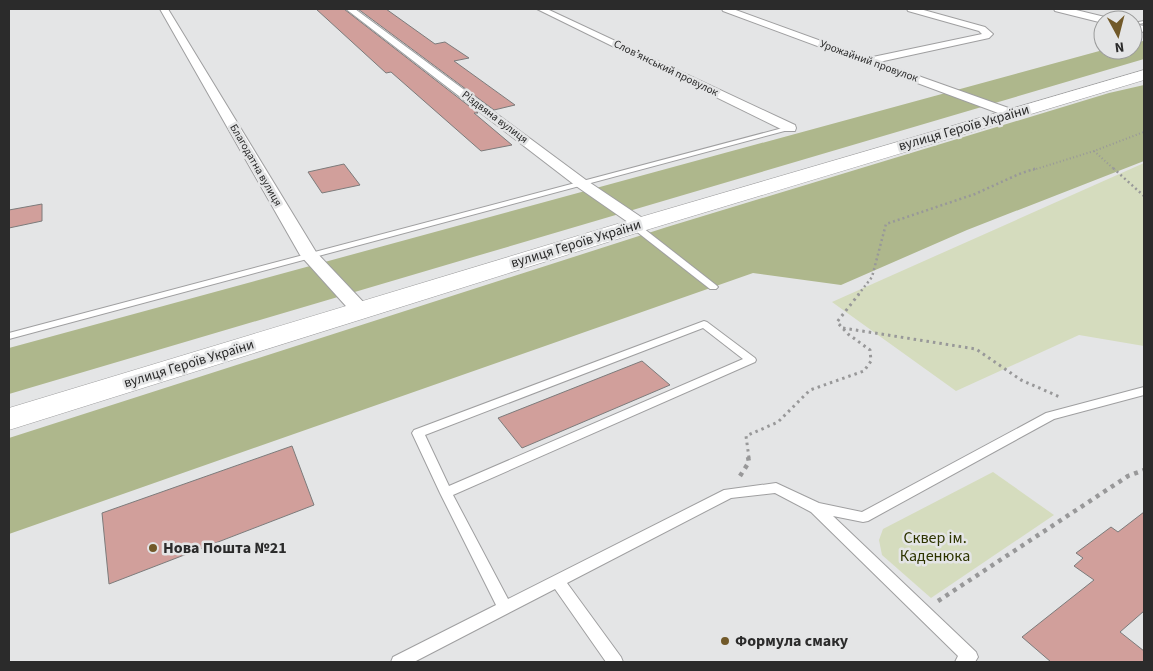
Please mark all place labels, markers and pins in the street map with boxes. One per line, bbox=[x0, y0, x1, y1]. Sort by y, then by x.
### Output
place label: Нова Пошта №21 bbox=[163, 537, 287, 559]
marker: Нова Пошта №21 bbox=[147, 542, 159, 554]
place label: Формула смаку bbox=[735, 630, 849, 652]
marker: Формула смаку bbox=[719, 635, 731, 647]

